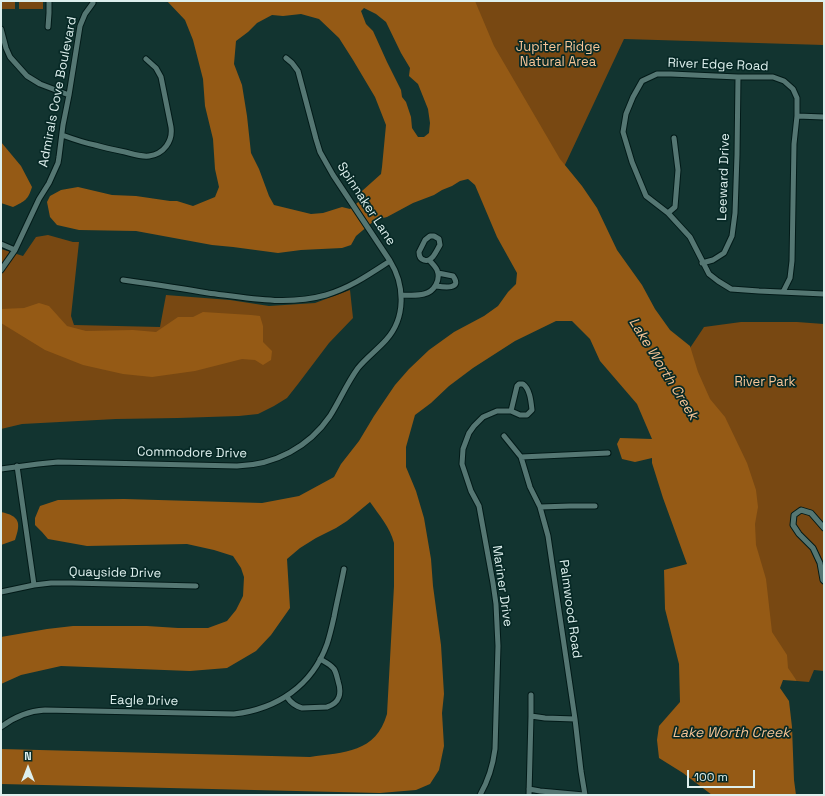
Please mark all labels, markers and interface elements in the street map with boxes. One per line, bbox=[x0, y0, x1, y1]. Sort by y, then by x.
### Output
street label: Admirals Cove Boulevard bbox=[36, 15, 80, 169]
park label: Jupiter Ridge Natural Area bbox=[516, 39, 600, 70]
street label: River Edge Road bbox=[667, 55, 769, 75]
street label: Leeward Drive bbox=[715, 133, 733, 221]
street label: Spinnaker Lane bbox=[333, 160, 399, 248]
water label: Lake Worth Creek bbox=[625, 315, 701, 423]
park label: River Park bbox=[734, 374, 796, 390]
street label: Commodore Drive bbox=[137, 444, 247, 462]
street label: Mariner Drive bbox=[489, 544, 515, 628]
street label: Palmwood Road bbox=[555, 559, 585, 659]
street label: Quayside Drive bbox=[69, 564, 161, 582]
street label: Eagle Drive bbox=[110, 693, 178, 709]
water label: Lake Worth Creek bbox=[672, 725, 790, 741]
north arrow bbox=[8, 748, 48, 788]
text: N bbox=[24, 749, 32, 763]
scale bar bbox=[689, 762, 757, 788]
text: 100 m bbox=[694, 769, 728, 785]

